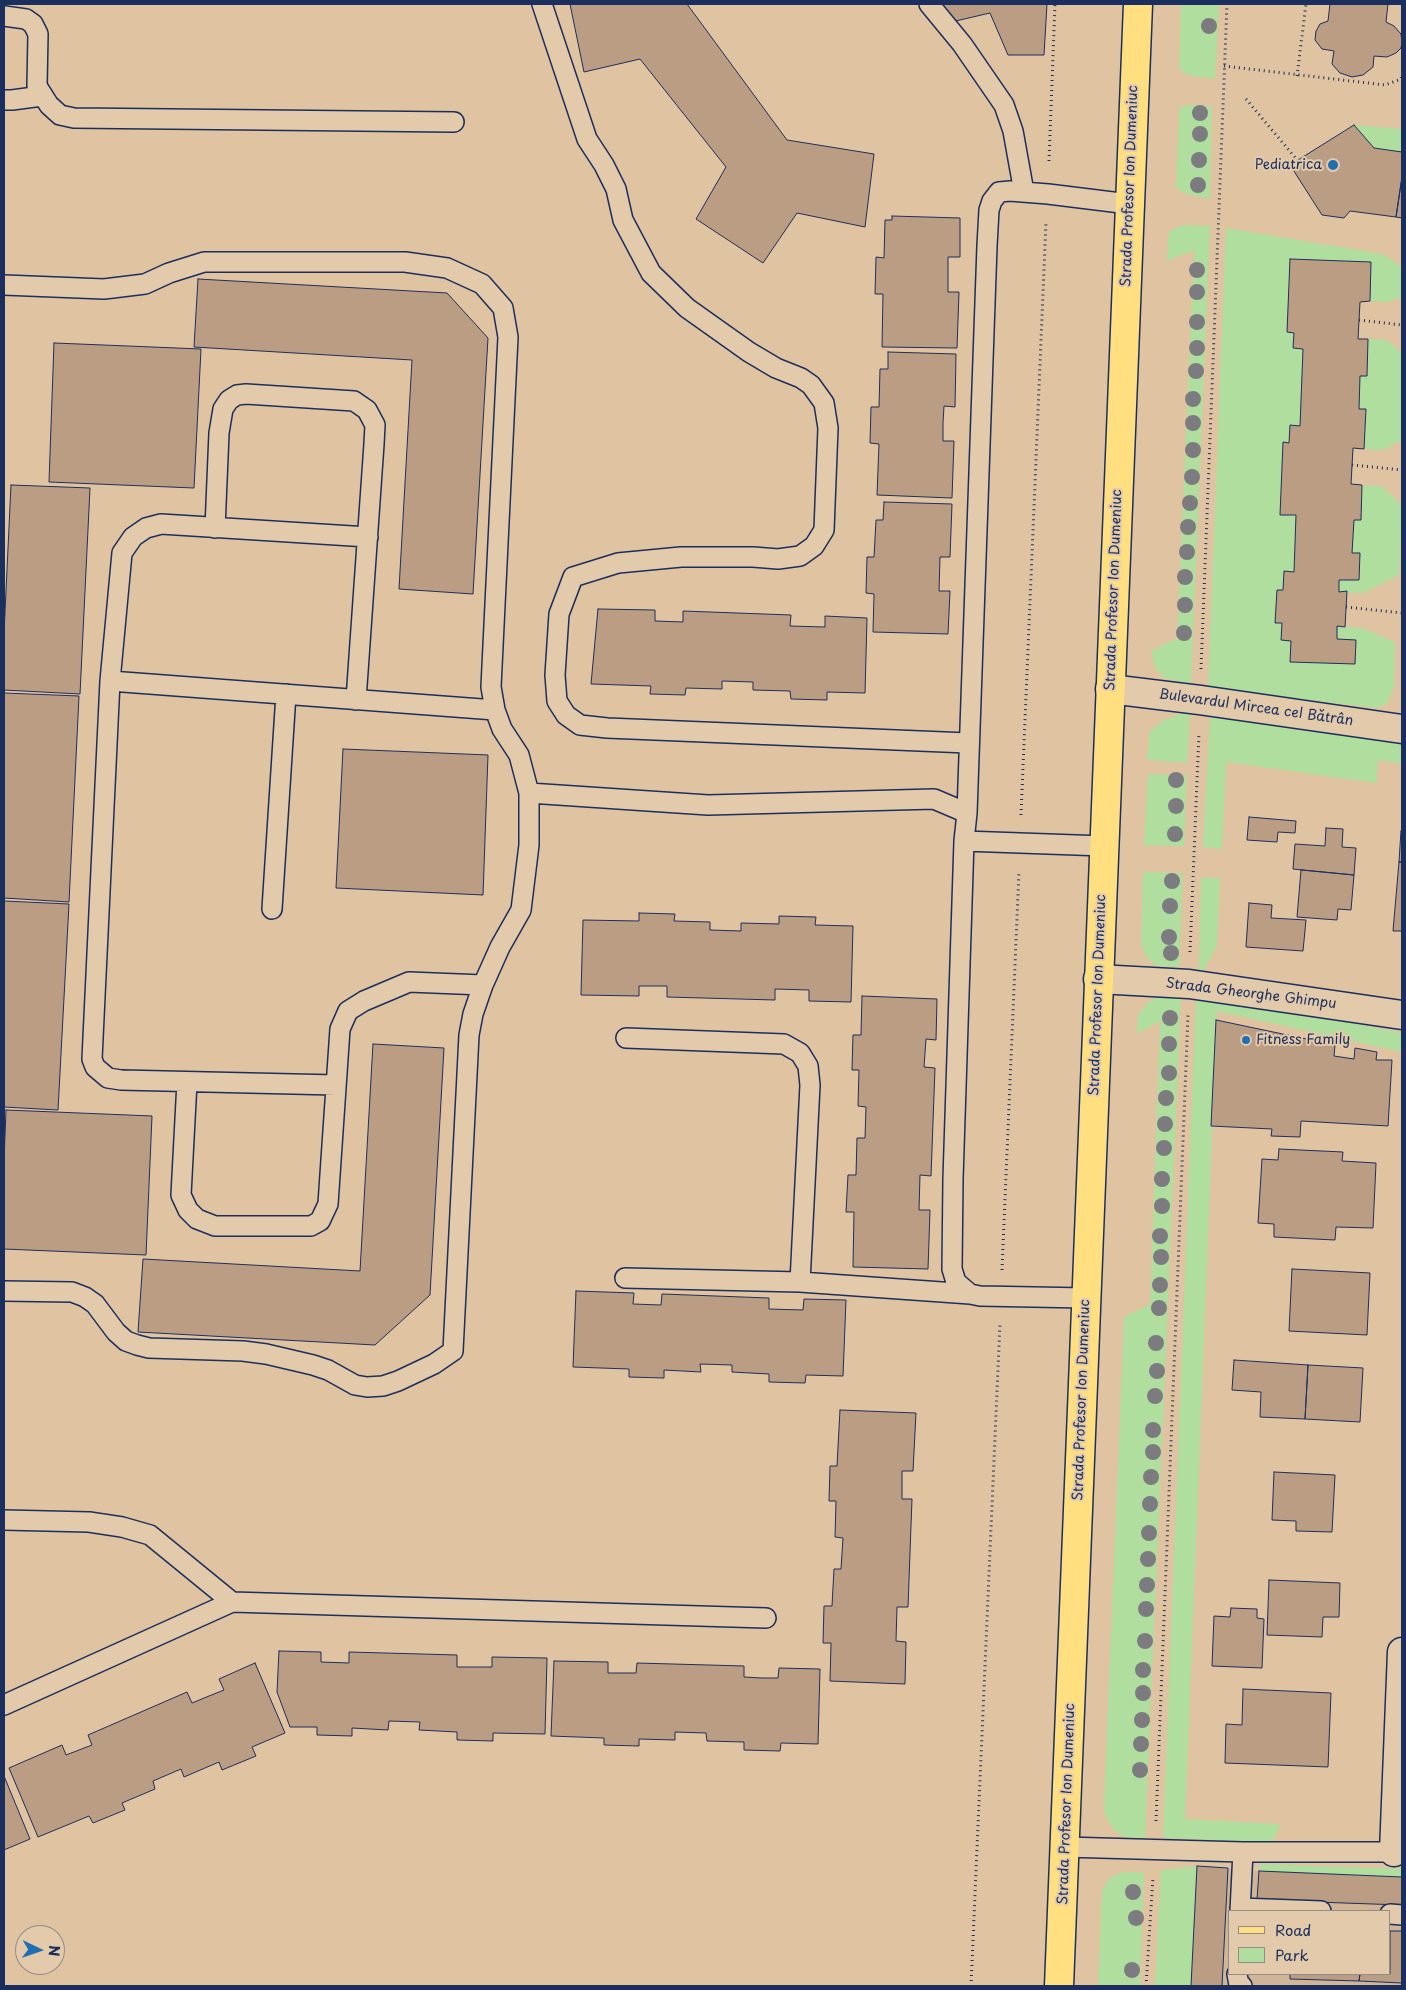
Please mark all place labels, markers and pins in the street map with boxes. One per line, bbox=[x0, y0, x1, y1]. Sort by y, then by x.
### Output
place label: Pediatrica bbox=[1255, 157, 1322, 173]
marker: Pediatrica bbox=[1326, 158, 1340, 172]
place label: Fitness Family bbox=[1256, 1032, 1350, 1048]
marker: Fitness Family bbox=[1240, 1034, 1252, 1046]

